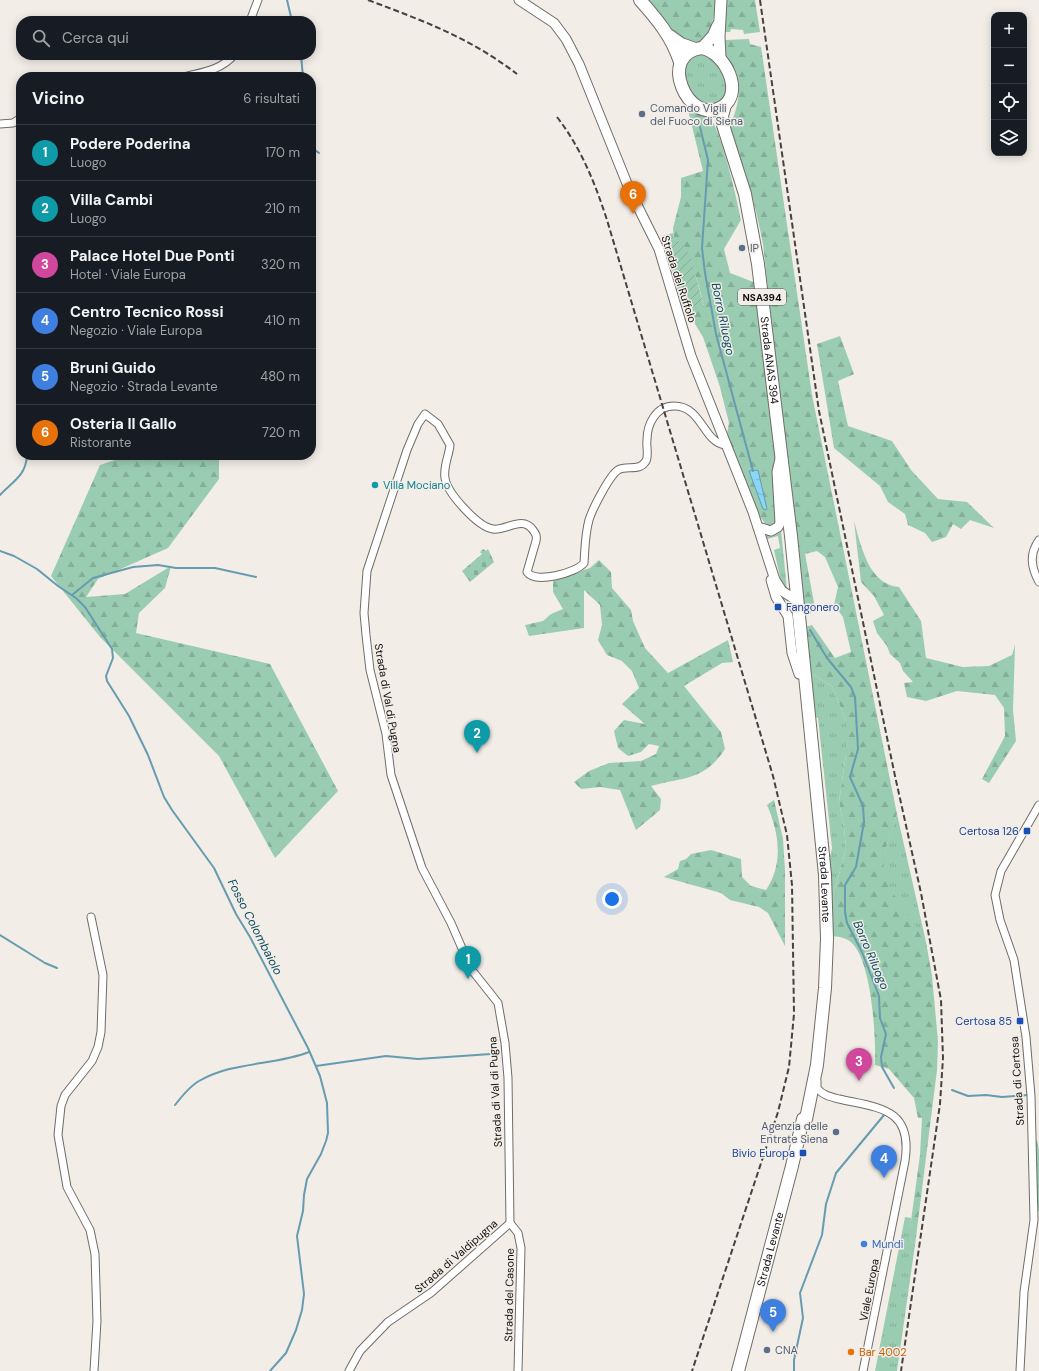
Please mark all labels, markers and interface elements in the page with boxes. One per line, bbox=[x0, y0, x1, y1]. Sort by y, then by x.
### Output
map controls bbox=[991, 12, 1027, 156]
button: + bbox=[991, 12, 1027, 48]
search box bbox=[16, 16, 316, 60]
icon: search bbox=[30, 27, 52, 49]
text: Cerca qui bbox=[62, 28, 129, 48]
button: − bbox=[991, 48, 1027, 84]
button: locate bbox=[991, 84, 1027, 120]
text: Vicino bbox=[32, 87, 85, 109]
text: 6 risultati bbox=[243, 90, 300, 107]
place label: Comando Vigili del Fuoco di Siena bbox=[650, 101, 743, 128]
marker: Comando Vigili del Fuoco di Siena bbox=[637, 109, 647, 119]
button: layers bbox=[991, 120, 1027, 156]
text: Podere Poderina bbox=[70, 134, 191, 154]
text: 1 bbox=[43, 144, 47, 161]
text: 170 m bbox=[265, 144, 300, 161]
text: Luogo bbox=[70, 154, 106, 171]
pin: 6 bbox=[620, 181, 646, 214]
text: Villa Cambi bbox=[70, 190, 153, 210]
text: 2 bbox=[41, 200, 49, 217]
text: 210 m bbox=[265, 200, 300, 217]
text: Luogo bbox=[70, 210, 106, 227]
street label: Strada del Ruffolo bbox=[658, 234, 700, 324]
place label: IP bbox=[750, 241, 759, 255]
marker: IP bbox=[737, 243, 747, 253]
text: Palace Hotel Due Ponti bbox=[70, 246, 235, 266]
text: 3 bbox=[41, 256, 49, 273]
text: 320 m bbox=[261, 256, 300, 273]
text: Hotel · Viale Europa bbox=[70, 266, 186, 283]
water label: Borro Riluogo bbox=[708, 281, 738, 357]
road number: NSA394 bbox=[738, 289, 786, 305]
text: Centro Tecnico Rossi bbox=[70, 302, 224, 322]
text: 4 bbox=[41, 312, 49, 329]
text: 410 m bbox=[264, 312, 300, 329]
street label: Strada ANAS 394 bbox=[757, 316, 782, 405]
text: Negozio · Viale Europa bbox=[70, 322, 202, 339]
text: Bruni Guido bbox=[70, 358, 156, 378]
text: 5 bbox=[41, 368, 49, 385]
text: 480 m bbox=[260, 368, 300, 385]
text: Negozio · Strada Levante bbox=[70, 378, 218, 395]
text: Osteria Il Gallo bbox=[70, 414, 177, 434]
text: 6 bbox=[41, 424, 49, 441]
text: 720 m bbox=[262, 424, 300, 441]
text: Ristorante bbox=[70, 434, 131, 451]
place label: Villa Mociano bbox=[383, 478, 450, 492]
marker: Villa Mociano bbox=[370, 480, 380, 490]
place label: Fangonero bbox=[786, 600, 839, 614]
marker: Fangonero bbox=[773, 602, 783, 612]
street label: Strada di Val di Pugna bbox=[371, 642, 405, 754]
pin: 2 bbox=[464, 720, 490, 753]
place label: Certosa 126 bbox=[959, 824, 1019, 838]
marker: Certosa 126 bbox=[1022, 826, 1032, 836]
street label: Strada Levante bbox=[815, 845, 833, 923]
water label: Fosso Colombaiolo bbox=[224, 876, 286, 978]
your location bbox=[602, 889, 622, 909]
water label: Borro Riluogo bbox=[849, 918, 893, 992]
pin: 1 bbox=[455, 946, 481, 979]
place label: Certosa 85 bbox=[955, 1014, 1012, 1028]
marker: Certosa 85 bbox=[1015, 1016, 1025, 1026]
street label: Strada di Val di Pugna bbox=[485, 1036, 505, 1148]
street label: Strada di Certosa bbox=[1007, 1036, 1027, 1126]
pin: 3 bbox=[846, 1048, 872, 1081]
place label: Agenzia delle Entrate Siena bbox=[760, 1119, 828, 1146]
marker: Agenzia delle Entrate Siena bbox=[831, 1127, 841, 1137]
pin: 4 bbox=[871, 1145, 897, 1178]
place label: Bivio Europa bbox=[732, 1146, 795, 1160]
marker: Bivio Europa bbox=[798, 1148, 808, 1158]
street label: Strada Levante bbox=[754, 1210, 787, 1288]
street label: Strada di Valdipugna bbox=[412, 1216, 500, 1296]
place label: Mundi bbox=[872, 1237, 903, 1251]
marker: Mundi bbox=[859, 1239, 869, 1249]
street label: Strada del Casone bbox=[501, 1248, 517, 1342]
street label: Viale Europa bbox=[856, 1258, 882, 1322]
pin: 5 bbox=[760, 1299, 786, 1332]
place label: CNA bbox=[775, 1343, 798, 1357]
marker: CNA bbox=[762, 1345, 772, 1355]
place label: Bar 4002 bbox=[859, 1345, 907, 1359]
marker: Bar 4002 bbox=[846, 1347, 856, 1357]

